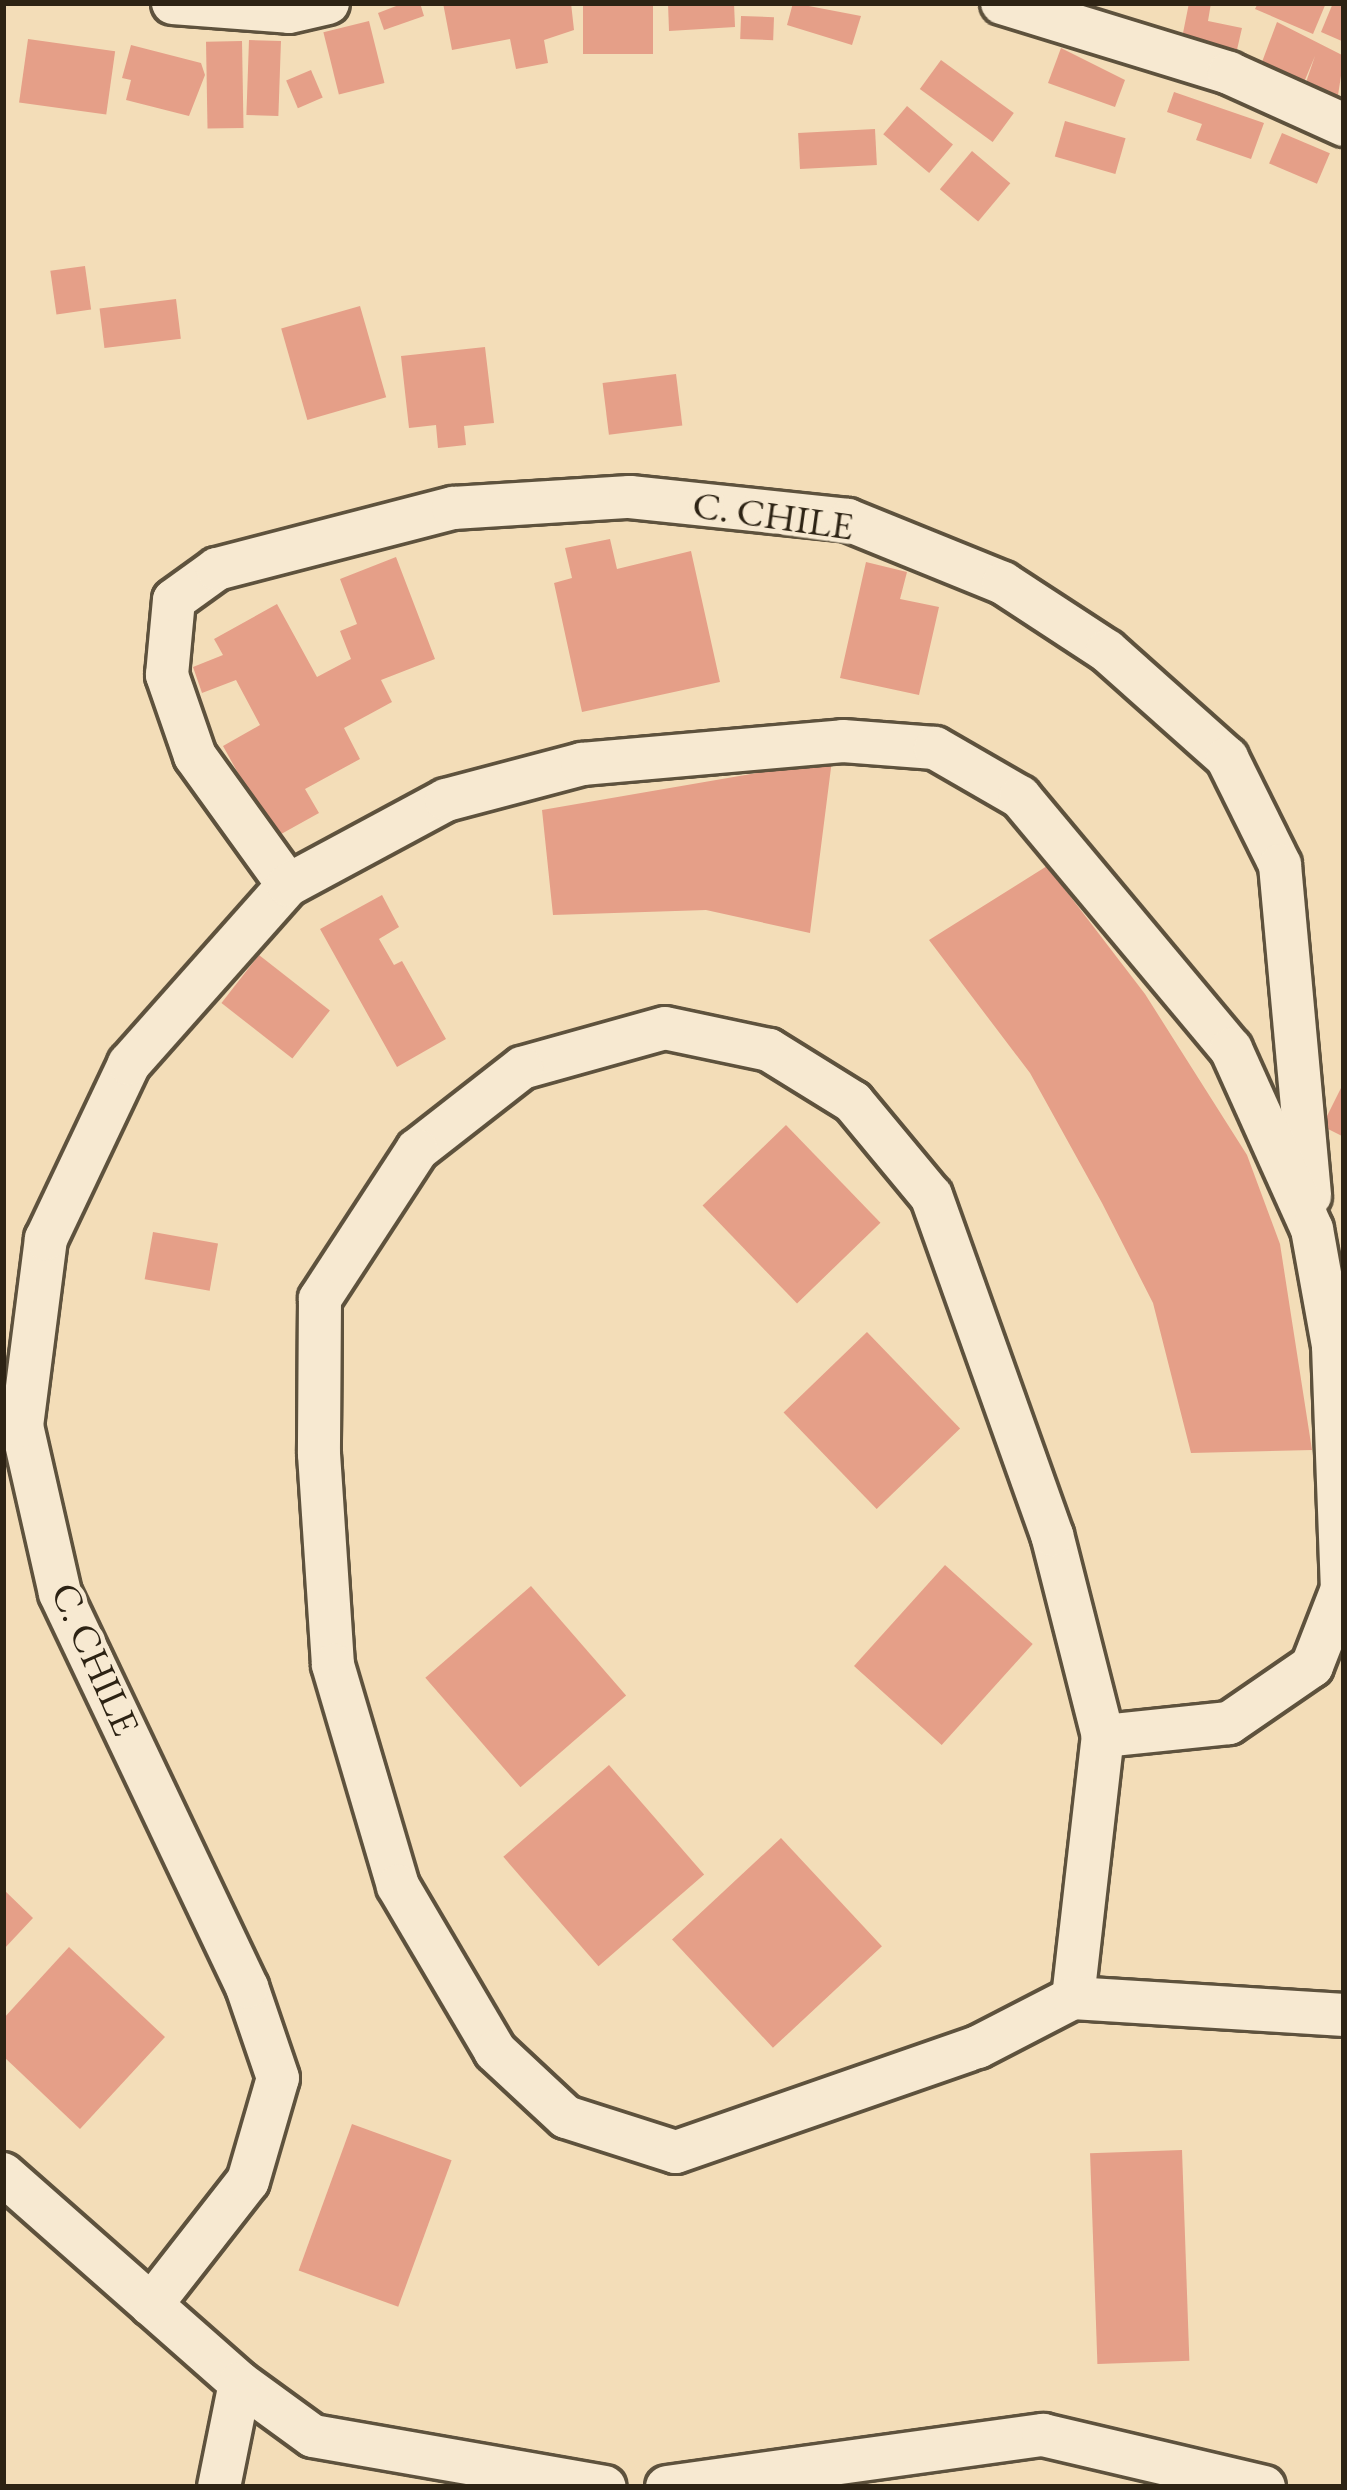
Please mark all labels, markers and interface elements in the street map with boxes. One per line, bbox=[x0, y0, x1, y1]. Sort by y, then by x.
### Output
street label: C. CHILE bbox=[690, 482, 856, 550]
street label: C. CHILE bbox=[41, 1576, 149, 1742]

